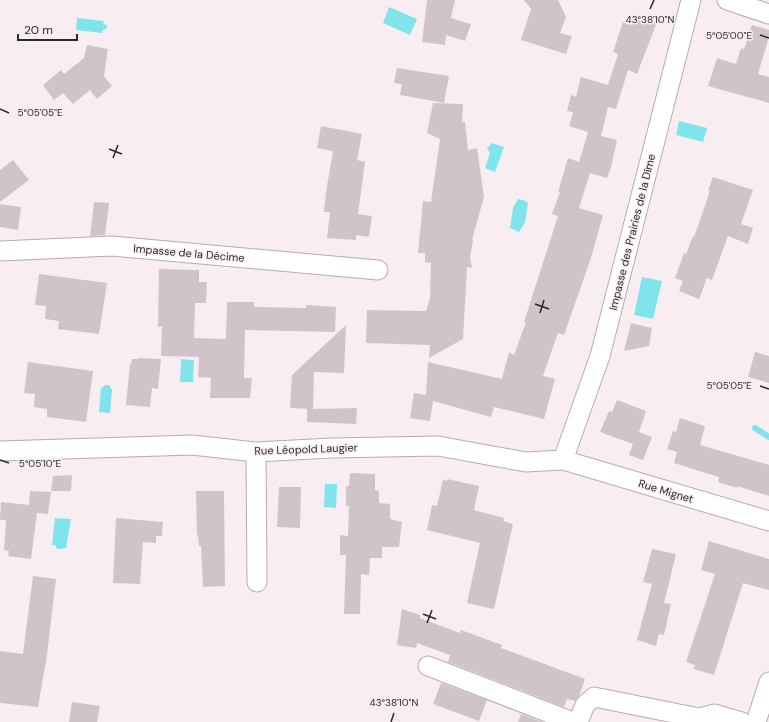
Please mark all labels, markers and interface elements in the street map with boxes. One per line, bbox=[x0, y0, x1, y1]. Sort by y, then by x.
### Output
text: 43°38'10"N bbox=[626, 13, 674, 26]
scale bar bbox=[18, 16, 77, 42]
text: 20 m bbox=[24, 22, 53, 38]
text: 5°05'00"E bbox=[706, 29, 752, 42]
text: 5°05'05"E bbox=[17, 106, 63, 119]
street label: Impasse des Prairies de la Dîme bbox=[606, 152, 658, 312]
street label: Impasse de la Décime bbox=[133, 241, 245, 265]
text: 5°05'05"E bbox=[706, 379, 752, 392]
street label: Rue Léopold Laugier bbox=[254, 440, 358, 458]
text: 5°05'10"E bbox=[19, 457, 62, 470]
street label: Rue Mignet bbox=[637, 476, 695, 506]
text: 43°38'10"N bbox=[370, 696, 418, 709]

